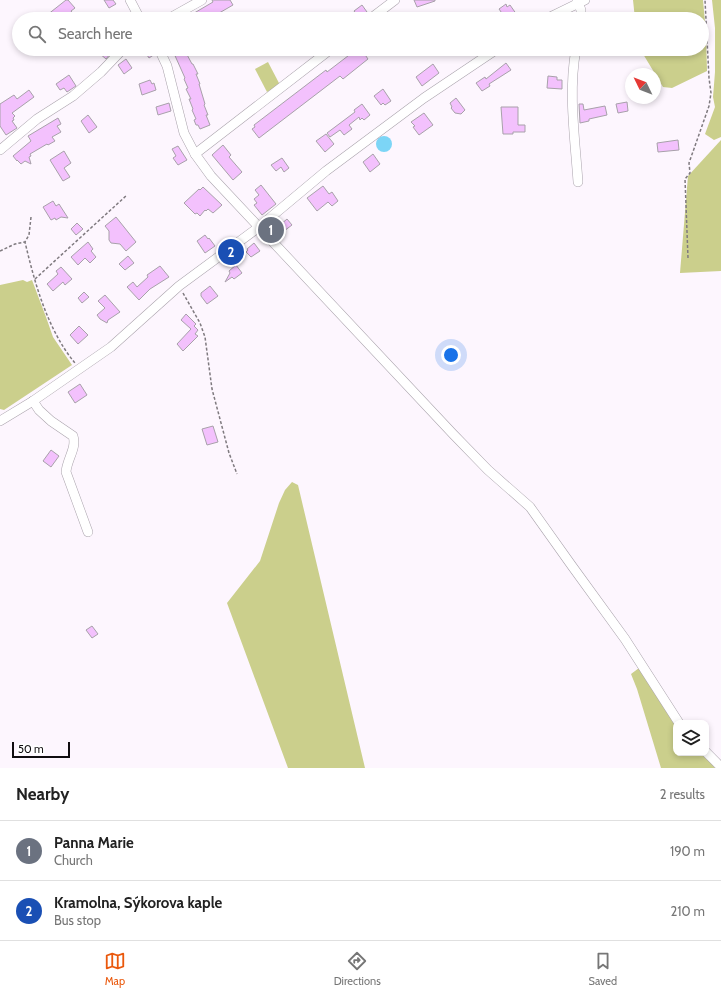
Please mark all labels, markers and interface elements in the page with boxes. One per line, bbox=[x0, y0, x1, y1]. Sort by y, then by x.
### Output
search box bbox=[12, 12, 709, 56]
icon: search bbox=[26, 23, 48, 45]
text: Search here bbox=[58, 25, 133, 43]
north arrow bbox=[625, 68, 661, 104]
pin: 1 bbox=[258, 215, 284, 245]
pin: 2 bbox=[218, 237, 244, 267]
your location bbox=[441, 345, 461, 365]
map controls bbox=[673, 720, 709, 756]
button: layers bbox=[673, 720, 709, 756]
scale bar bbox=[12, 740, 70, 759]
text: 50 m bbox=[18, 742, 44, 756]
text: Nearby bbox=[16, 784, 69, 804]
text: 2 results bbox=[660, 786, 705, 802]
text: Panna Marie bbox=[54, 834, 134, 852]
text: 1 bbox=[27, 843, 31, 859]
text: 190 m bbox=[670, 843, 705, 859]
text: Church bbox=[54, 852, 93, 868]
text: Kramolna, Sýkorova kaple bbox=[54, 894, 222, 912]
text: 2 bbox=[26, 903, 32, 919]
text: 210 m bbox=[671, 903, 705, 919]
text: Bus stop bbox=[54, 912, 101, 928]
tab: Map bbox=[104, 950, 126, 988]
tab: Directions bbox=[334, 950, 381, 988]
tab: Saved bbox=[589, 950, 617, 988]

